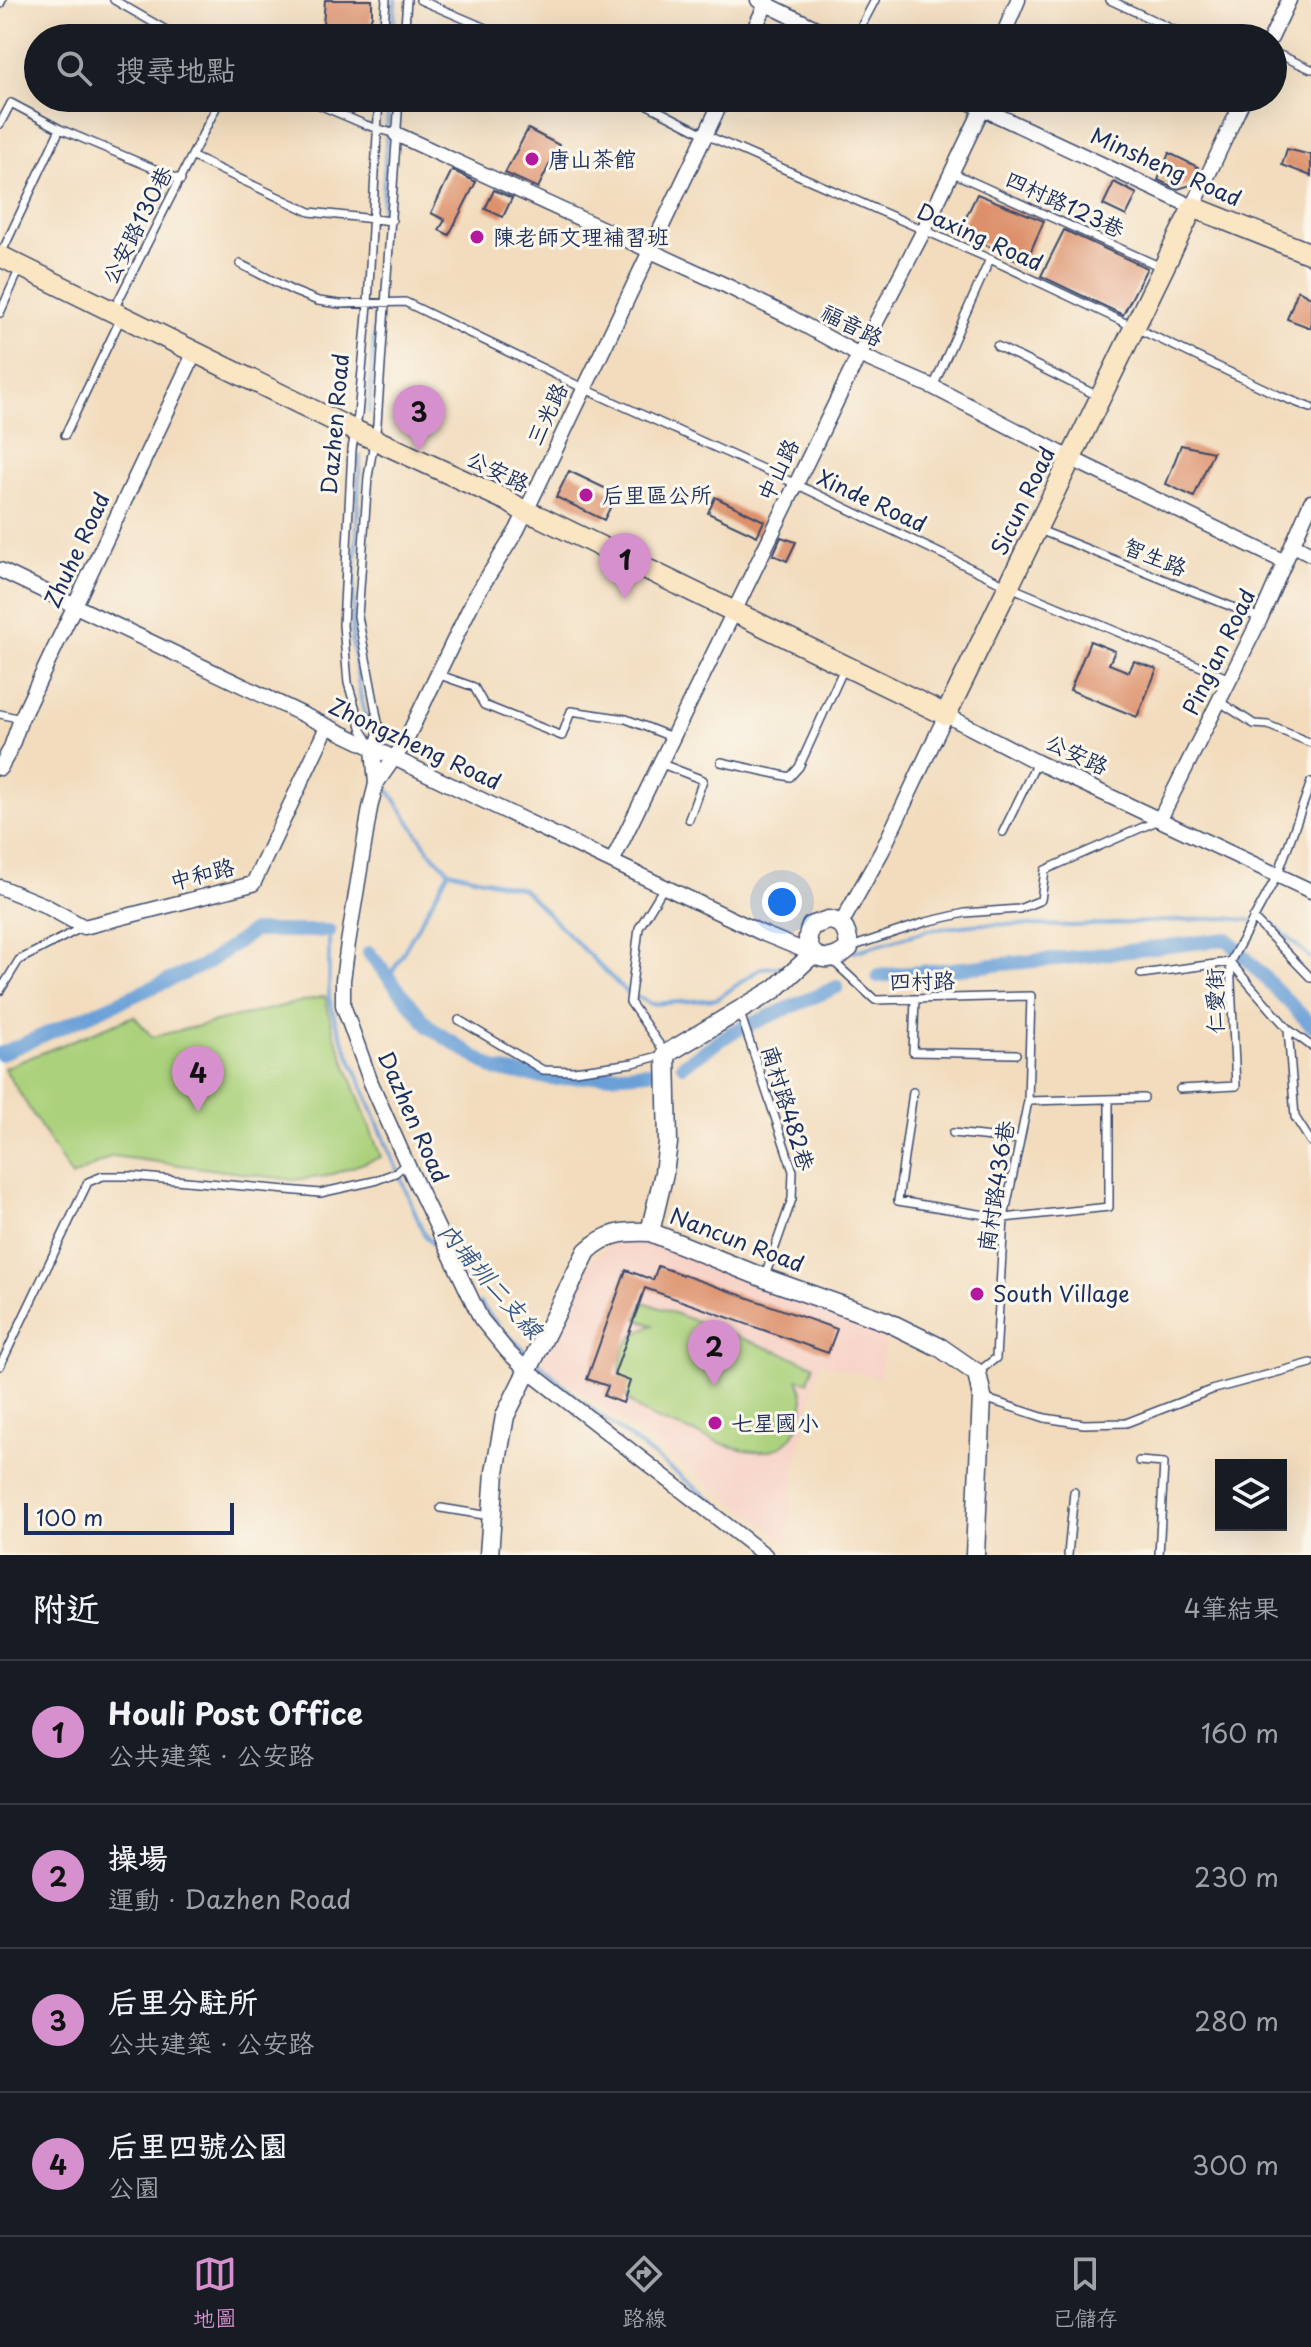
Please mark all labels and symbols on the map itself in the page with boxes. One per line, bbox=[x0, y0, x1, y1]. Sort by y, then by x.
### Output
street label: Minsheng Road bbox=[1086, 118, 1247, 214]
place label: 唐山茶館 bbox=[548, 141, 636, 174]
marker: 唐山茶館 bbox=[523, 150, 541, 168]
street label: 公安路130巷 bbox=[92, 160, 180, 289]
street label: 四村路123巷 bbox=[1001, 161, 1131, 245]
street label: Daxing Road bbox=[912, 193, 1049, 278]
place label: 陳老師文理補習班 bbox=[493, 219, 669, 252]
marker: 陳老師文理補習班 bbox=[468, 228, 486, 246]
street label: 福音路 bbox=[816, 294, 890, 353]
street label: Dazhen Road bbox=[311, 352, 356, 496]
street label: 三光路 bbox=[517, 376, 575, 450]
pin: 3 bbox=[393, 385, 445, 451]
street label: 中山路 bbox=[747, 432, 806, 506]
street label: 公安路 bbox=[462, 440, 536, 499]
street label: Sicun Road bbox=[981, 440, 1062, 560]
street label: Xinde Road bbox=[813, 460, 933, 539]
place label: 后里區公所 bbox=[602, 477, 712, 510]
street label: Zhuhe Road bbox=[35, 486, 117, 612]
marker: 后里區公所 bbox=[577, 486, 595, 504]
street label: 智生路 bbox=[1119, 528, 1192, 583]
pin: 1 bbox=[599, 533, 651, 599]
street label: Ping'an Road bbox=[1173, 583, 1262, 720]
street label: Zhongzheng Road bbox=[324, 688, 507, 797]
street label: 公安路 bbox=[1041, 724, 1115, 782]
street label: 中和路 bbox=[166, 849, 238, 897]
your location bbox=[762, 882, 802, 922]
street label: 四村路 bbox=[889, 962, 955, 997]
street label: 仁愛街 bbox=[1196, 968, 1231, 1034]
street label: 南村路482巷 bbox=[755, 1041, 824, 1174]
street label: Dazhen Road bbox=[371, 1045, 458, 1188]
pin: 4 bbox=[172, 1046, 224, 1112]
street label: 南村路436巷 bbox=[968, 1118, 1021, 1254]
street label: Nancun Road bbox=[666, 1198, 809, 1279]
water label: 內埔圳二支線 bbox=[431, 1214, 554, 1347]
place label: South Village bbox=[993, 1276, 1130, 1309]
marker: South Village bbox=[968, 1285, 986, 1303]
pin: 2 bbox=[688, 1320, 740, 1386]
place label: 七星國小 bbox=[731, 1405, 819, 1438]
marker: 七星國小 bbox=[706, 1414, 724, 1432]
scale bar bbox=[24, 1499, 234, 1535]

